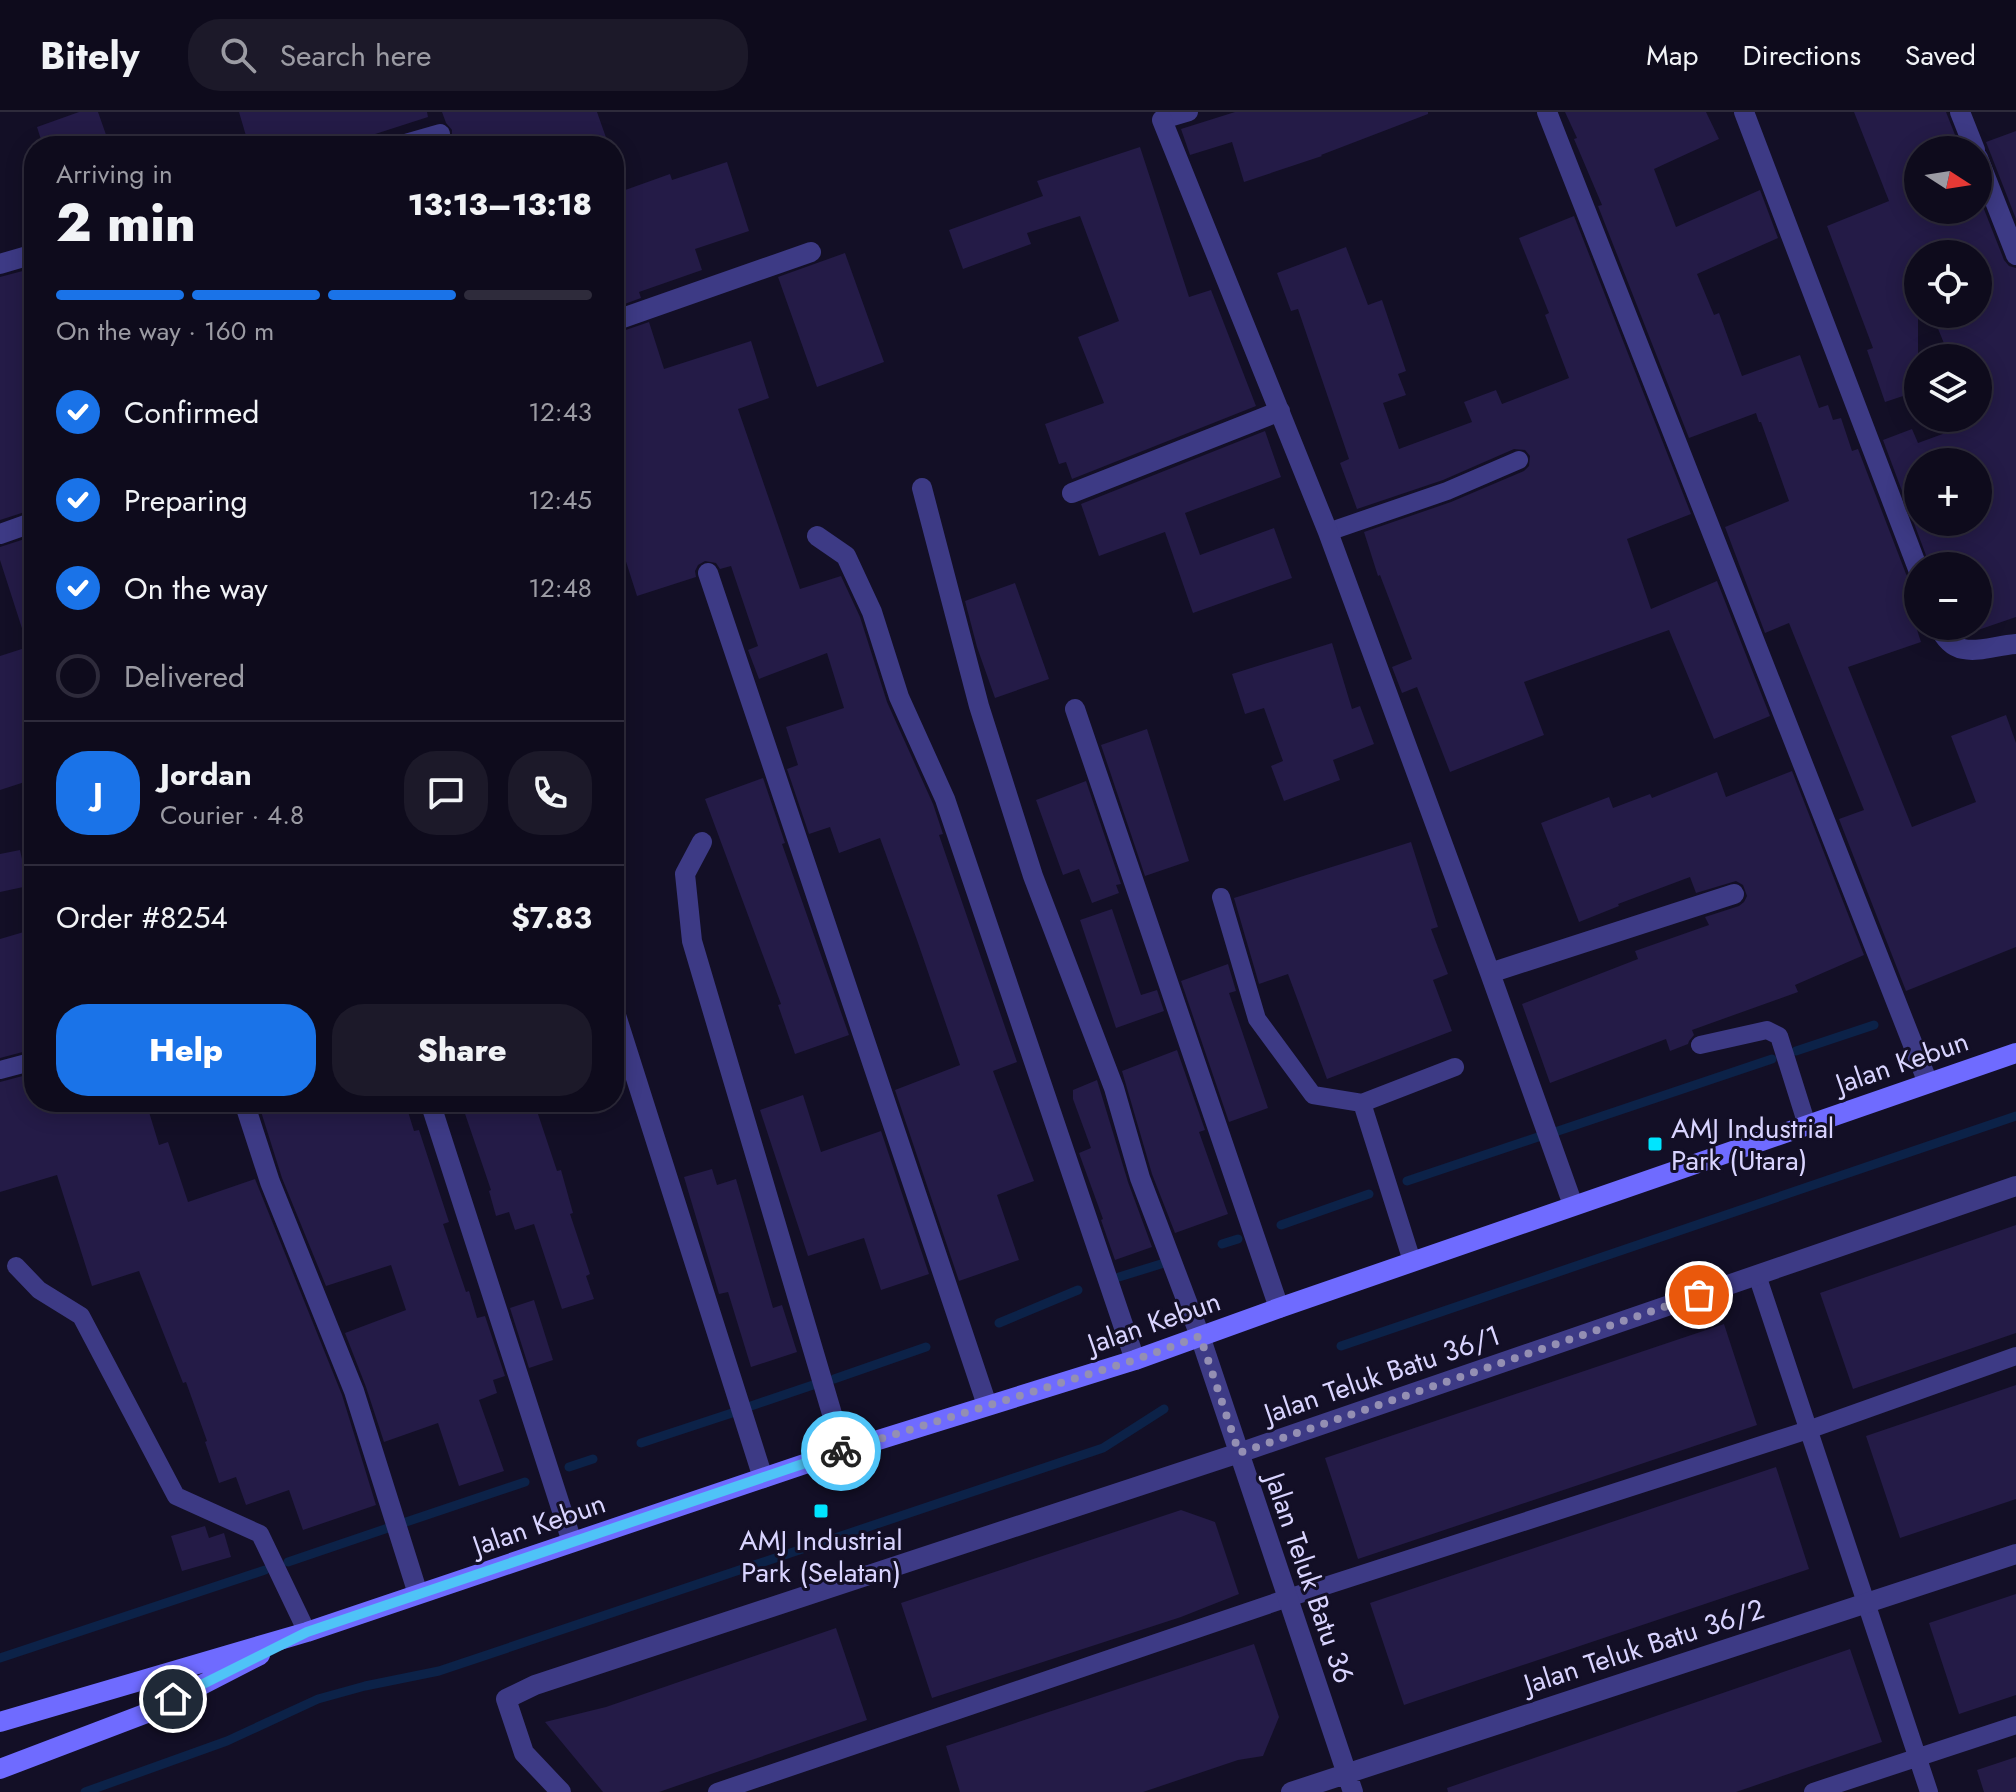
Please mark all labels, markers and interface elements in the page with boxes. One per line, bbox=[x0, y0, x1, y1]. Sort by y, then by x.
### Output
search box bbox=[188, 19, 748, 91]
text: Bitely bbox=[40, 28, 140, 83]
icon: search bbox=[216, 33, 260, 77]
text: Search here bbox=[280, 34, 431, 77]
text: Map bbox=[1646, 35, 1698, 76]
text: Directions bbox=[1742, 35, 1861, 76]
text: Saved bbox=[1905, 35, 1976, 76]
north arrow bbox=[1904, 136, 1992, 224]
map controls bbox=[1904, 136, 1992, 640]
text: Arriving in bbox=[56, 155, 173, 193]
text: 13:13–13:18 bbox=[408, 183, 592, 226]
text: 2 min bbox=[56, 185, 196, 261]
button: locate bbox=[1904, 240, 1992, 328]
text: On the way · 160 m bbox=[56, 312, 274, 350]
button: layers bbox=[1904, 344, 1992, 432]
icon: check bbox=[56, 390, 100, 434]
text: Confirmed bbox=[124, 391, 259, 434]
text: 12:43 bbox=[528, 393, 592, 431]
button: + bbox=[1904, 448, 1992, 536]
icon: check bbox=[56, 478, 100, 522]
text: Preparing bbox=[124, 479, 248, 522]
text: 12:45 bbox=[528, 481, 592, 519]
button: − bbox=[1904, 552, 1992, 640]
icon: check bbox=[56, 566, 100, 610]
text: On the way bbox=[124, 567, 268, 610]
text: 12:48 bbox=[528, 569, 592, 607]
text: Delivered bbox=[124, 655, 245, 698]
button: chat bbox=[404, 751, 488, 835]
button: phone bbox=[508, 751, 592, 835]
text: Jordan bbox=[160, 753, 252, 796]
text: J bbox=[93, 772, 103, 815]
text: Courier · 4.8 bbox=[160, 796, 304, 834]
text: Order #8254 bbox=[56, 896, 228, 939]
text: $7.83 bbox=[511, 896, 592, 939]
button: Help bbox=[56, 1004, 316, 1096]
button: Share bbox=[332, 1004, 592, 1096]
street label: Jalan Kebun bbox=[1826, 1021, 1974, 1106]
place label: AMJ Industrial Park (Utara) bbox=[1671, 1108, 1834, 1181]
marker: AMJ Industrial Park (Utara) bbox=[1646, 1135, 1664, 1153]
pin bbox=[1665, 1261, 1733, 1329]
icon: bag bbox=[1677, 1273, 1721, 1317]
street label: Jalan Kebun bbox=[1078, 1281, 1226, 1366]
street label: Jalan Teluk Batu 36/1 bbox=[1255, 1315, 1506, 1435]
courier bbox=[801, 1411, 881, 1491]
icon: bike bbox=[819, 1429, 863, 1473]
street label: Jalan Teluk Batu 36 bbox=[1253, 1464, 1365, 1689]
street label: Jalan Kebun bbox=[463, 1483, 611, 1568]
marker: AMJ Industrial Park (Selatan) bbox=[812, 1502, 830, 1520]
place label: AMJ Industrial Park (Selatan) bbox=[739, 1520, 903, 1593]
street label: Jalan Teluk Batu 36/2 bbox=[1515, 1588, 1770, 1706]
pin bbox=[139, 1665, 207, 1733]
icon: home bbox=[151, 1677, 195, 1721]

